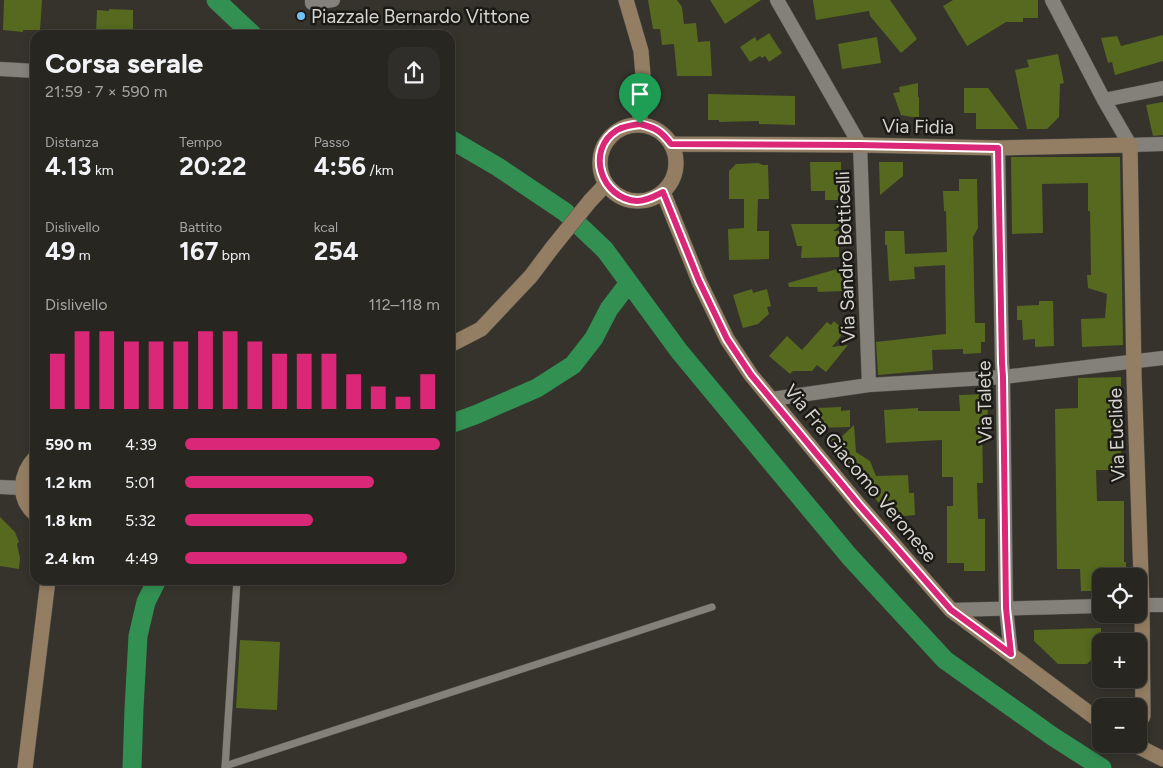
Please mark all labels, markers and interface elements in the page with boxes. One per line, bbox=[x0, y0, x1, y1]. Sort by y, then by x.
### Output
place label: Piazzale Bernardo Vittone bbox=[311, 5, 530, 28]
marker: Piazzale Bernardo Vittone bbox=[295, 10, 307, 22]
text: Corsa serale bbox=[45, 46, 203, 80]
button: share bbox=[388, 47, 440, 99]
pin bbox=[619, 73, 661, 124]
icon: arrive bbox=[626, 80, 654, 108]
text: 21:59 · 7 × 590 m bbox=[45, 82, 167, 101]
street label: Via Fidia bbox=[882, 114, 954, 139]
text: Distanza bbox=[45, 134, 99, 151]
text: Tempo bbox=[179, 134, 222, 151]
text: Passo bbox=[314, 134, 350, 151]
text: 4.13 bbox=[45, 151, 91, 181]
text: 20:22 bbox=[179, 151, 246, 181]
text: 4:56 bbox=[314, 151, 366, 181]
text: km bbox=[91, 162, 114, 179]
text: /km bbox=[366, 162, 394, 179]
street label: Via Sandro Botticelli bbox=[831, 171, 860, 343]
text: Dislivello bbox=[45, 219, 100, 236]
text: Battito bbox=[179, 219, 222, 236]
text: kcal bbox=[314, 219, 338, 236]
text: 49 bbox=[45, 236, 75, 266]
text: 167 bbox=[179, 236, 218, 266]
text: 254 bbox=[314, 236, 358, 266]
text: m bbox=[75, 247, 91, 264]
text: bpm bbox=[218, 247, 250, 264]
text: Dislivello bbox=[45, 295, 108, 314]
text: 112–118 m bbox=[368, 295, 440, 314]
street label: Via Talete bbox=[972, 360, 997, 444]
street label: Via Fra Giacomo Veronese bbox=[779, 380, 942, 567]
street label: Via Euclide bbox=[1103, 388, 1130, 482]
text: 590 m bbox=[45, 435, 92, 454]
text: 4:39 bbox=[125, 435, 157, 454]
text: 1.2 km bbox=[45, 473, 91, 492]
text: 5:01 bbox=[125, 473, 155, 492]
text: 1.8 km bbox=[45, 511, 92, 530]
text: 5:32 bbox=[125, 511, 156, 530]
text: 2.4 km bbox=[45, 549, 95, 568]
text: 4:49 bbox=[125, 549, 158, 568]
map controls bbox=[1092, 568, 1147, 753]
button: locate bbox=[1092, 568, 1147, 623]
button: + bbox=[1092, 633, 1147, 688]
button: − bbox=[1092, 698, 1147, 753]

